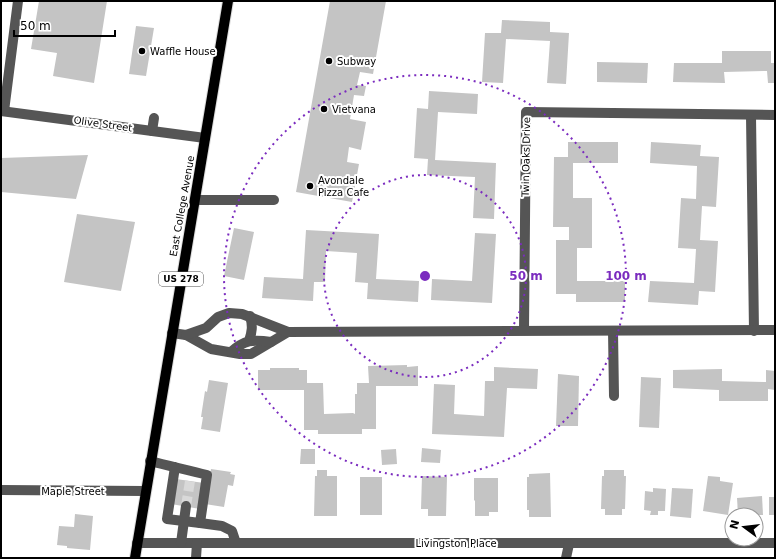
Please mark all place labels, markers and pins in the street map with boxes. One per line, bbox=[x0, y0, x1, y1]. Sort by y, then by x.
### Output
marker: Waffle House bbox=[137, 46, 147, 56]
place label: Waffle House bbox=[150, 46, 216, 57]
marker: Subway bbox=[324, 56, 334, 66]
place label: Subway bbox=[337, 56, 376, 67]
marker: Vietvana bbox=[319, 104, 329, 114]
place label: Vietvana bbox=[332, 104, 376, 115]
place label: Avondale Pizza Cafe bbox=[318, 175, 369, 198]
marker: Avondale Pizza Cafe bbox=[305, 181, 315, 191]
centre of rings bbox=[418, 269, 432, 283]

